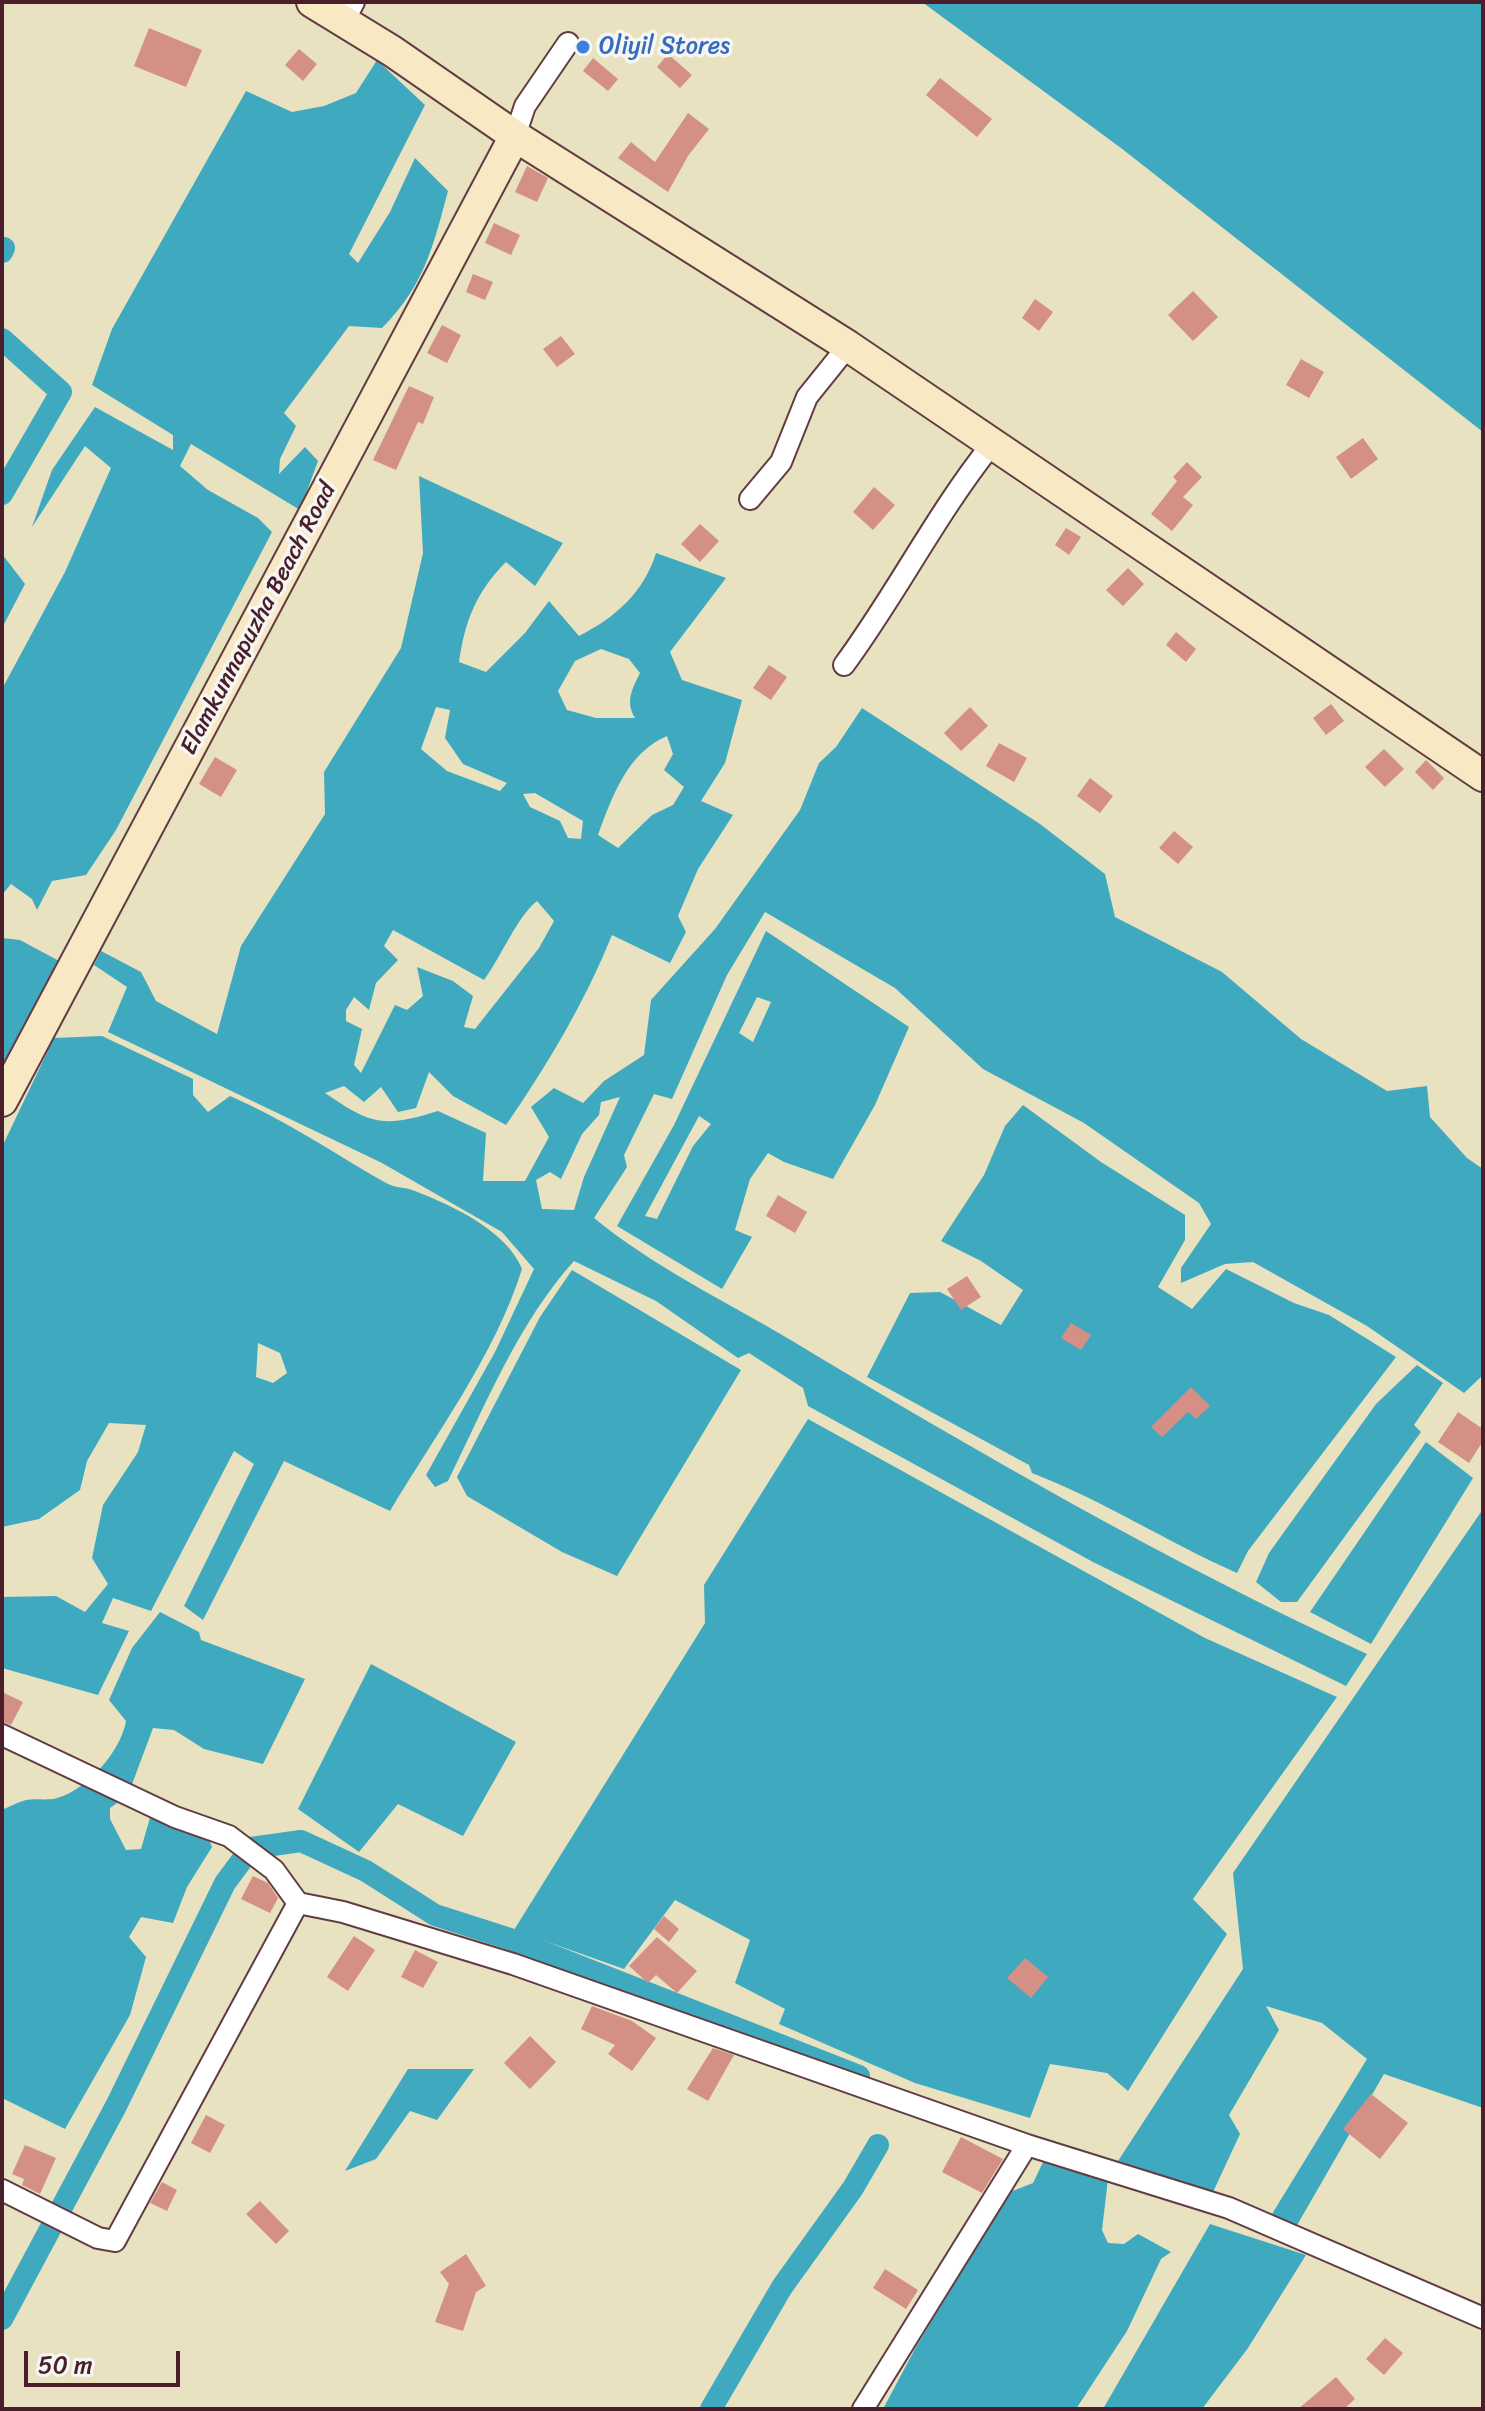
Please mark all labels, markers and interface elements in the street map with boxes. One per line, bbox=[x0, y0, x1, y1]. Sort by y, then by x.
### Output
place label: Oliyil Stores bbox=[599, 33, 730, 61]
marker: Oliyil Stores bbox=[574, 38, 592, 56]
street label: Elamkunnapuzha Beach Road bbox=[175, 478, 343, 760]
scale bar bbox=[28, 2335, 184, 2385]
text: 50 m bbox=[38, 2344, 93, 2386]

